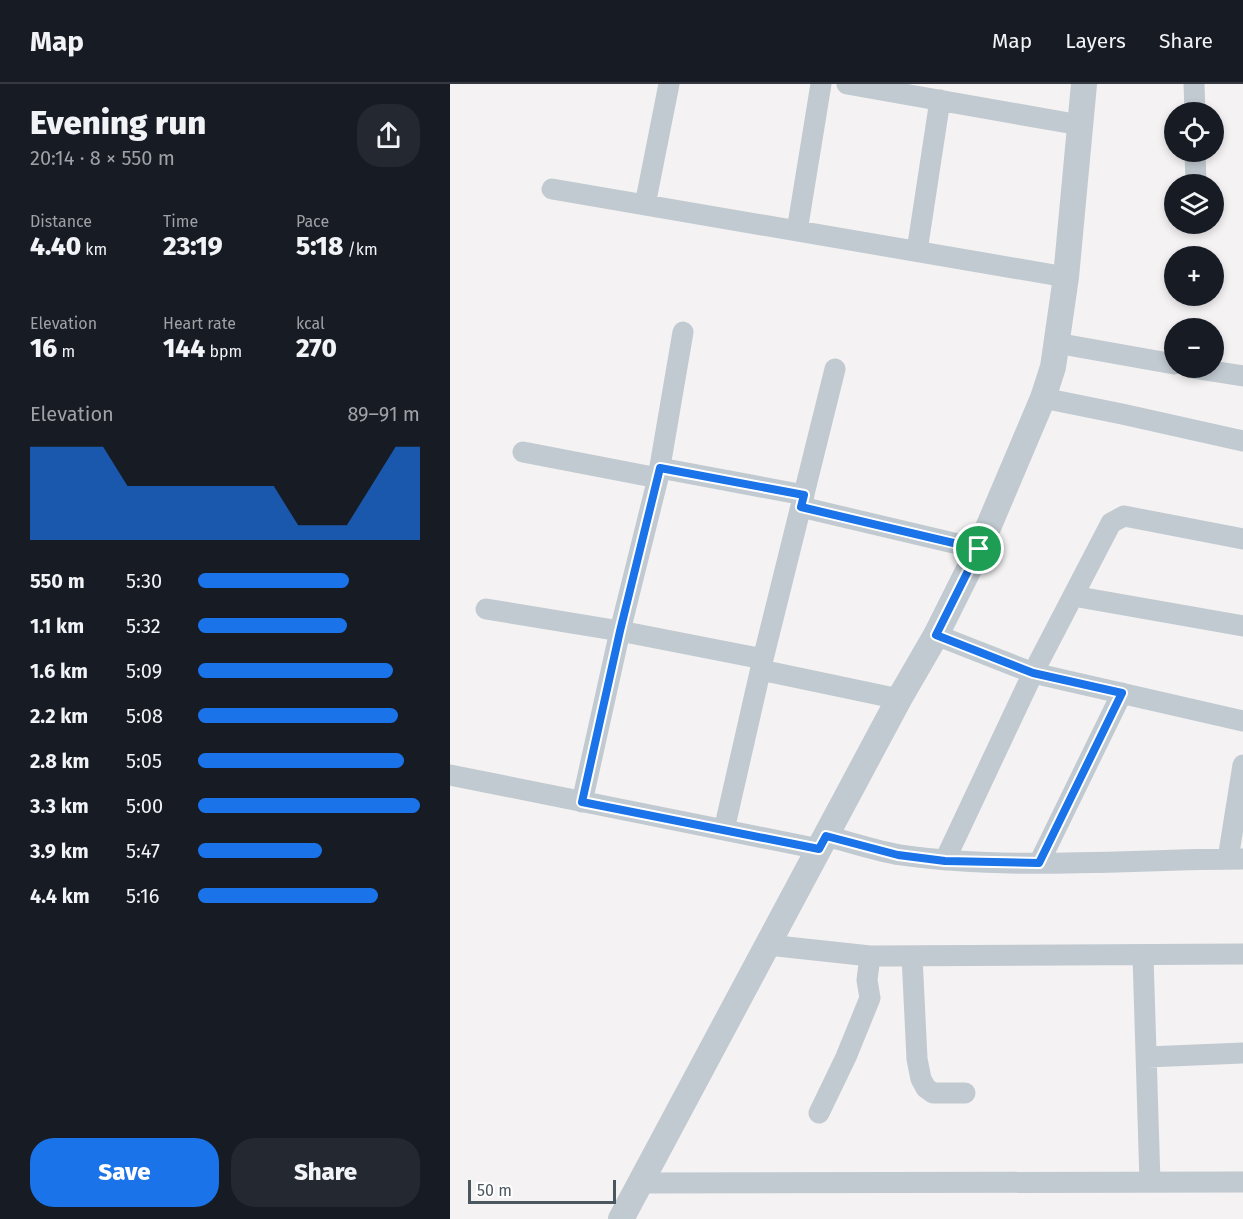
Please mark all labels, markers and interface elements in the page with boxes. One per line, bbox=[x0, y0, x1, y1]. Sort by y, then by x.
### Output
text: Map bbox=[30, 25, 84, 58]
text: Map bbox=[992, 28, 1032, 54]
text: Layers bbox=[1065, 28, 1126, 54]
text: Share bbox=[1159, 28, 1213, 54]
map controls bbox=[1164, 102, 1224, 378]
button: locate bbox=[1164, 102, 1224, 162]
text: Evening run bbox=[30, 103, 206, 143]
button: share bbox=[357, 104, 420, 167]
text: 20:14 · 8 × 550 m bbox=[30, 146, 175, 170]
button: layers bbox=[1164, 174, 1224, 234]
text: Distance bbox=[30, 212, 92, 231]
text: Time bbox=[163, 212, 198, 231]
text: Pace bbox=[296, 212, 329, 231]
text: 4.40 bbox=[30, 231, 81, 262]
text: 23:19 bbox=[163, 231, 223, 262]
text: 5:18 bbox=[296, 231, 343, 262]
text: km bbox=[81, 240, 107, 259]
text: /km bbox=[343, 240, 378, 259]
button: + bbox=[1164, 246, 1224, 306]
text: Elevation bbox=[30, 314, 97, 333]
text: Heart rate bbox=[163, 314, 236, 333]
text: kcal bbox=[296, 314, 325, 333]
button: − bbox=[1164, 318, 1224, 378]
text: 16 bbox=[30, 333, 57, 364]
text: 144 bbox=[163, 333, 205, 364]
text: 270 bbox=[296, 333, 337, 364]
text: m bbox=[57, 342, 75, 361]
text: bpm bbox=[205, 342, 242, 361]
text: Elevation bbox=[30, 402, 114, 426]
text: 89–91 m bbox=[347, 402, 420, 426]
pin bbox=[953, 523, 1004, 574]
icon: arrive bbox=[962, 532, 995, 565]
text: 550 m bbox=[30, 569, 85, 593]
text: 5:30 bbox=[126, 569, 162, 593]
text: 1.1 km bbox=[30, 614, 84, 638]
text: 5:32 bbox=[126, 614, 161, 638]
text: 1.6 km bbox=[30, 659, 88, 683]
text: 5:09 bbox=[126, 659, 162, 683]
text: 2.2 km bbox=[30, 704, 88, 728]
text: 5:08 bbox=[126, 704, 163, 728]
text: 2.8 km bbox=[30, 749, 89, 773]
text: 5:05 bbox=[126, 749, 162, 773]
text: 3.3 km bbox=[30, 794, 89, 818]
text: 5:00 bbox=[126, 794, 163, 818]
text: 3.9 km bbox=[30, 839, 89, 863]
text: 5:47 bbox=[126, 839, 160, 863]
text: 4.4 km bbox=[30, 884, 90, 908]
text: 5:16 bbox=[126, 884, 159, 908]
button: Save bbox=[30, 1138, 219, 1207]
button: Share bbox=[231, 1138, 420, 1207]
scale bar bbox=[468, 1177, 616, 1204]
text: 50 m bbox=[477, 1181, 512, 1200]

